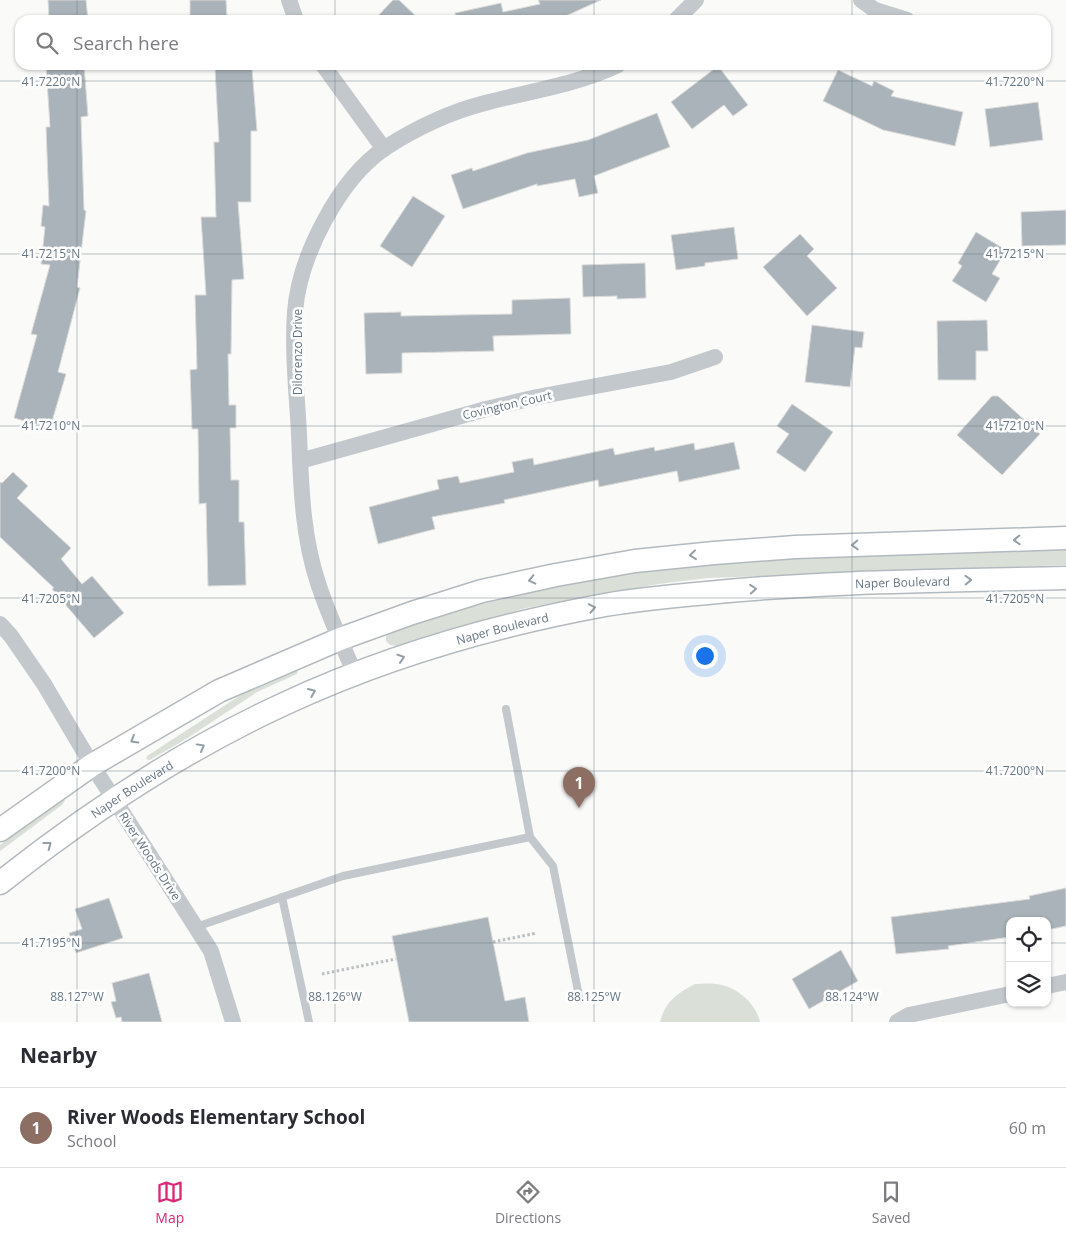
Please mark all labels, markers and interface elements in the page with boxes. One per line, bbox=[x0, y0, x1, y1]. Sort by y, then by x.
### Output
search box bbox=[15, 15, 1051, 70]
icon: search bbox=[33, 29, 61, 57]
text: Search here bbox=[73, 30, 179, 56]
text: 41.7220°N bbox=[22, 73, 80, 90]
text: 41.7220°N bbox=[986, 73, 1044, 90]
text: 41.7215°N bbox=[22, 245, 80, 262]
text: 41.7215°N bbox=[986, 245, 1044, 262]
street label: Dilorenzo Drive bbox=[289, 309, 306, 395]
street label: Covington Court bbox=[461, 386, 553, 424]
text: 41.7210°N bbox=[22, 417, 80, 434]
text: 41.7210°N bbox=[986, 417, 1044, 434]
one-way arrow bbox=[1013, 535, 1021, 545]
one-way arrow bbox=[851, 540, 858, 550]
one-way arrow bbox=[688, 549, 696, 560]
street label: Naper Boulevard bbox=[855, 572, 950, 592]
one-way arrow bbox=[528, 574, 537, 585]
one-way arrow bbox=[964, 575, 972, 586]
one-way arrow bbox=[749, 583, 757, 594]
text: 41.7205°N bbox=[22, 590, 80, 607]
text: 41.7205°N bbox=[986, 590, 1044, 607]
one-way arrow bbox=[587, 603, 596, 614]
street label: Naper Boulevard bbox=[454, 608, 550, 648]
your location bbox=[692, 643, 718, 669]
one-way arrow bbox=[396, 654, 405, 664]
one-way arrow bbox=[307, 688, 316, 699]
one-way arrow bbox=[130, 733, 139, 743]
one-way arrow bbox=[195, 744, 204, 754]
street label: Naper Boulevard bbox=[87, 756, 176, 822]
text: 41.7200°N bbox=[22, 762, 80, 779]
text: 41.7200°N bbox=[986, 762, 1044, 779]
pin: 1 bbox=[563, 767, 595, 808]
street label: River Woods Drive bbox=[115, 808, 185, 904]
one-way arrow bbox=[42, 842, 52, 851]
map controls bbox=[1006, 917, 1051, 1007]
button: locate bbox=[1006, 917, 1051, 962]
text: 41.7195°N bbox=[22, 934, 80, 951]
button: layers bbox=[1006, 962, 1051, 1007]
text: 88.127°W bbox=[50, 988, 104, 1005]
text: 88.126°W bbox=[308, 988, 362, 1005]
text: 88.125°W bbox=[567, 988, 621, 1005]
text: 88.124°W bbox=[825, 988, 879, 1005]
text: Nearby bbox=[20, 1041, 97, 1069]
text: River Woods Elementary School bbox=[67, 1104, 365, 1130]
text: 1 bbox=[31, 1117, 41, 1139]
text: 60 m bbox=[1009, 1117, 1046, 1139]
text: School bbox=[67, 1130, 117, 1152]
tab: Map bbox=[155, 1178, 184, 1227]
tab: Directions bbox=[495, 1178, 561, 1227]
tab: Saved bbox=[872, 1178, 911, 1227]

